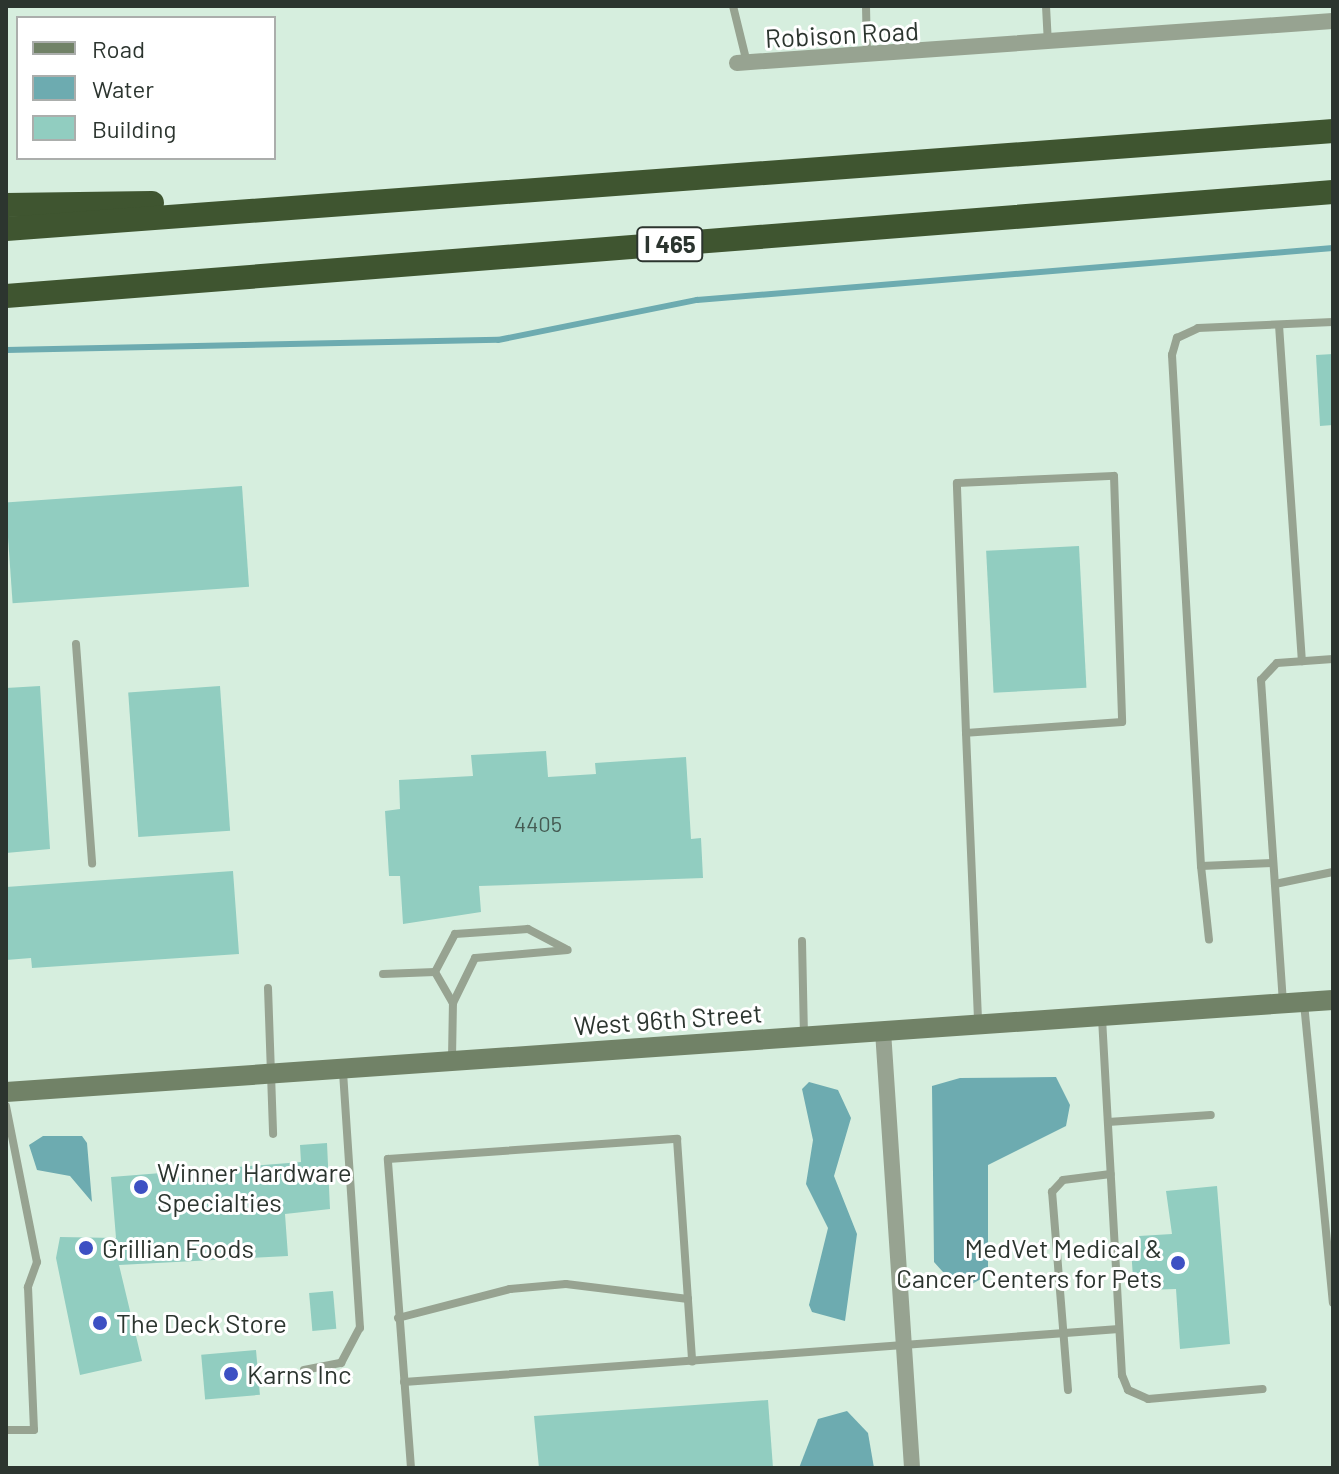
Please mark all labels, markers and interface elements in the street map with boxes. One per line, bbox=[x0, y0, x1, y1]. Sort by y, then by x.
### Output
street label: Robison Road bbox=[764, 14, 920, 54]
legend bbox=[16, 16, 276, 160]
text: Road bbox=[92, 34, 145, 63]
text: Water bbox=[92, 74, 154, 103]
text: Building bbox=[92, 114, 176, 143]
road number: I 465 bbox=[636, 224, 704, 264]
house number: 4405 bbox=[514, 811, 562, 837]
street label: West 96th Street bbox=[573, 997, 763, 1041]
place label: Winner Hardware Specialties bbox=[157, 1156, 352, 1218]
marker: Winner Hardware Specialties bbox=[132, 1178, 150, 1196]
place label: Grillian Foods bbox=[102, 1232, 254, 1264]
place label: MedVet Medical & Cancer Centers for Pets bbox=[896, 1232, 1162, 1294]
marker: Grillian Foods bbox=[77, 1239, 95, 1257]
marker: MedVet Medical & Cancer Centers for Pets bbox=[1169, 1254, 1187, 1272]
place label: The Deck Store bbox=[116, 1307, 287, 1339]
marker: The Deck Store bbox=[91, 1314, 109, 1332]
place label: Karns Inc bbox=[247, 1358, 351, 1390]
marker: Karns Inc bbox=[222, 1365, 240, 1383]

